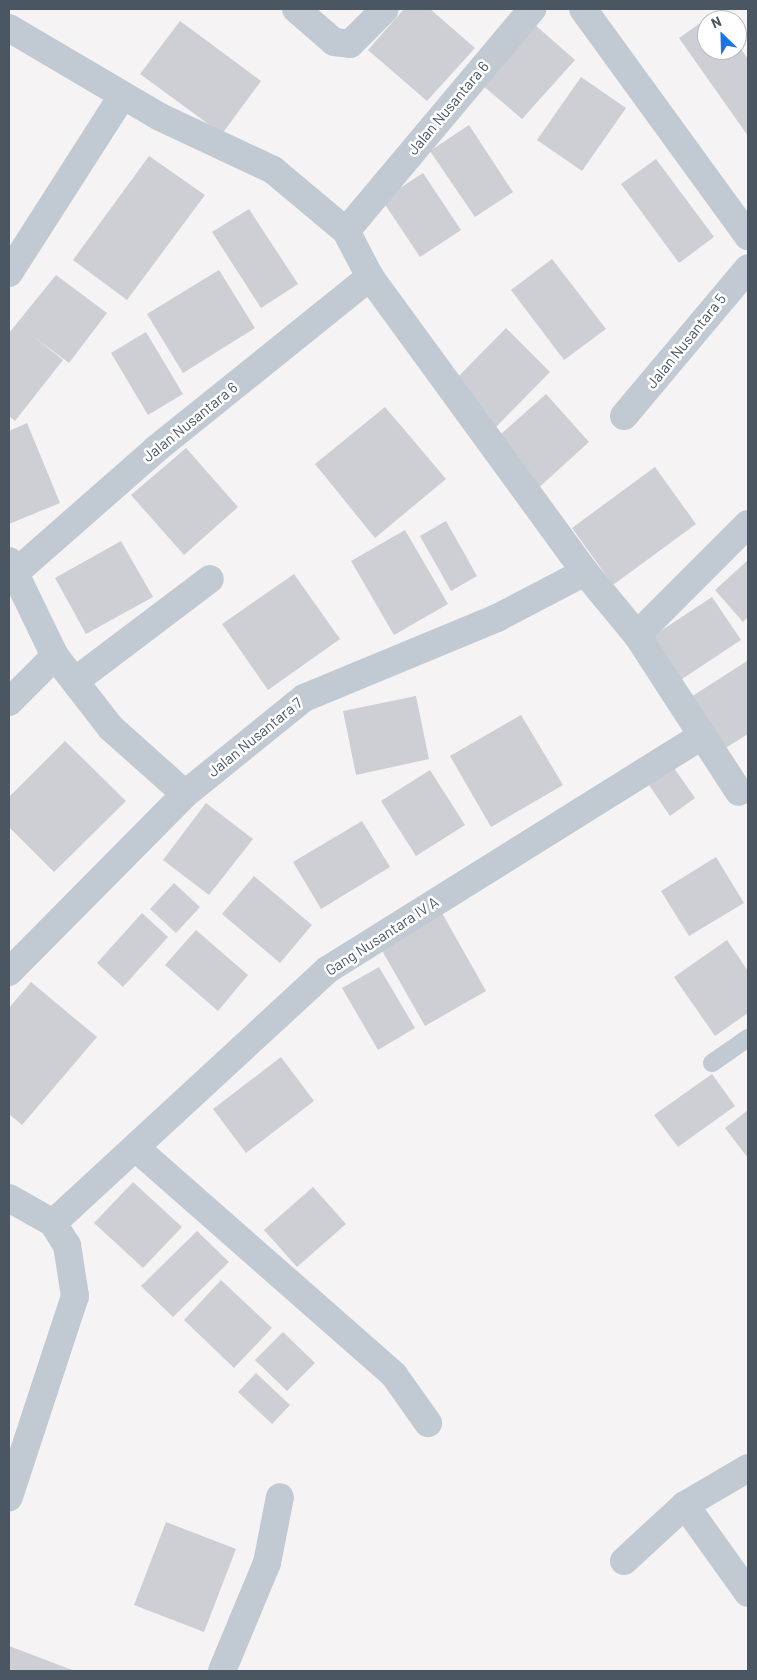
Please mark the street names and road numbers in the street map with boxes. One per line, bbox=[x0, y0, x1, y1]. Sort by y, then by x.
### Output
street label: Jalan Nusantara 6 bbox=[404, 58, 492, 158]
street label: Jalan Nusantara 5 bbox=[642, 290, 730, 392]
street label: Jalan Nusantara 6 bbox=[139, 378, 241, 466]
street label: Jalan Nusantara 7 bbox=[204, 694, 306, 780]
street label: Gang Nusantara IV A bbox=[322, 893, 442, 979]

